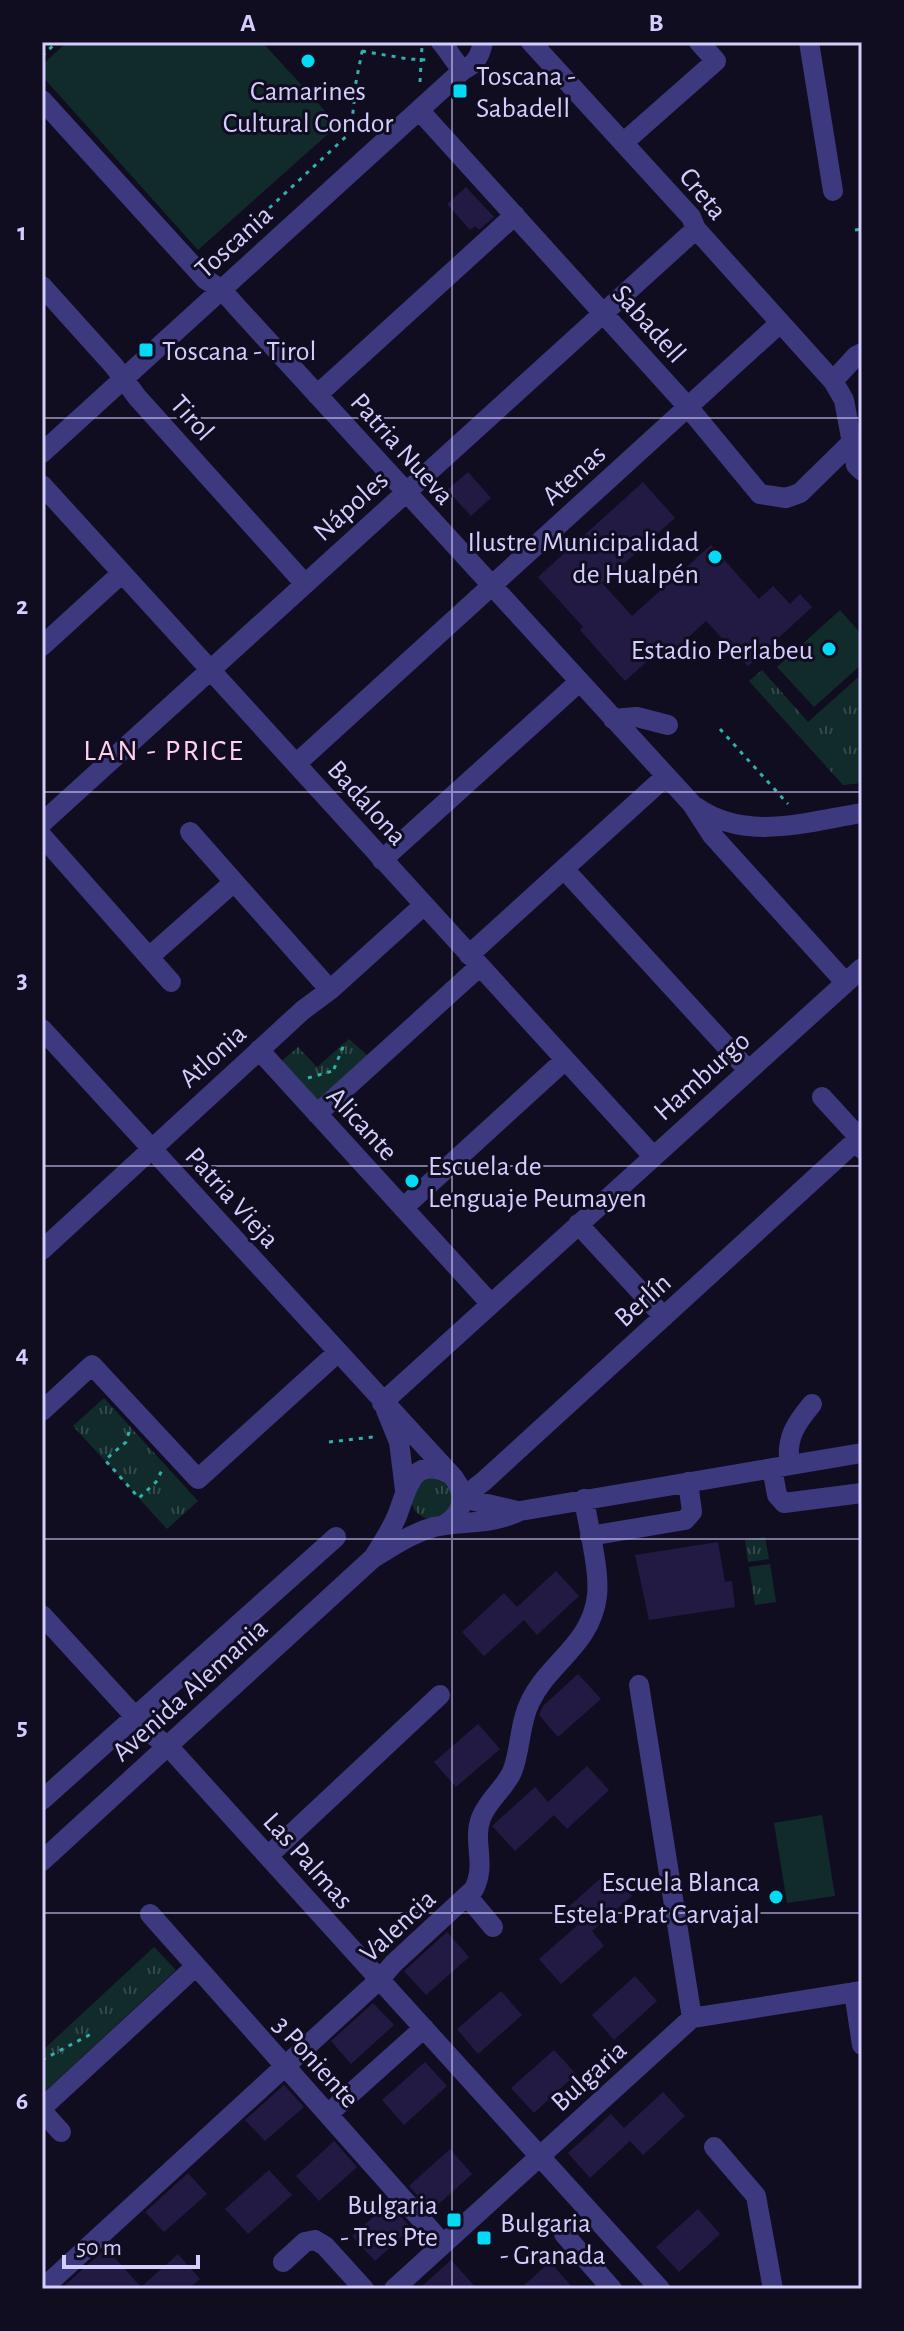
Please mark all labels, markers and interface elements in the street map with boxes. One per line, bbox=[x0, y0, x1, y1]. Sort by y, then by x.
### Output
text: A bbox=[240, 10, 256, 36]
text: B bbox=[648, 10, 664, 36]
marker: Camarines Cultural Condor bbox=[299, 52, 317, 70]
place label: Toscana - Sabadell bbox=[476, 63, 576, 123]
place label: Camarines Cultural Condor bbox=[223, 78, 393, 138]
marker: Toscana - Sabadell bbox=[451, 82, 469, 100]
street label: Creta bbox=[673, 163, 732, 226]
street label: Toscania bbox=[190, 201, 278, 284]
text: 1 bbox=[17, 219, 27, 245]
street label: Sabadell bbox=[607, 280, 690, 369]
place label: Toscana - Tirol bbox=[162, 338, 317, 366]
marker: Toscana - Tirol bbox=[137, 341, 155, 359]
street label: Patria Nueva bbox=[344, 388, 459, 511]
street label: Tirol bbox=[164, 390, 219, 446]
street label: Atenas bbox=[537, 440, 612, 511]
street label: Nápoles bbox=[309, 466, 394, 547]
place label: Ilustre Municipalidad de Hualpén bbox=[467, 529, 699, 589]
marker: Ilustre Municipalidad de Hualpén bbox=[706, 548, 724, 566]
text: 2 bbox=[16, 593, 28, 619]
place label: Estadio Perlabeu bbox=[631, 637, 813, 665]
marker: Estadio Perlabeu bbox=[820, 640, 838, 658]
district label: LAN - PRICE bbox=[83, 736, 245, 766]
street label: Badalona bbox=[322, 756, 411, 851]
text: 3 bbox=[16, 967, 28, 993]
street label: Atlonia bbox=[175, 1020, 252, 1093]
street label: Hamburgo bbox=[649, 1026, 756, 1127]
street label: Alicante bbox=[321, 1082, 402, 1166]
street label: Patria Vieja bbox=[179, 1143, 284, 1254]
place label: Escuela de Lenguaje Peumayen bbox=[428, 1153, 647, 1213]
marker: Escuela de Lenguaje Peumayen bbox=[403, 1172, 421, 1190]
street label: Berlín bbox=[610, 1268, 677, 1333]
text: 4 bbox=[15, 1341, 29, 1367]
street label: Avenida Alemania bbox=[107, 1614, 274, 1767]
text: 5 bbox=[16, 1714, 28, 1740]
street label: Las Palmas bbox=[257, 1808, 358, 1915]
place label: Escuela Blanca Estela Prat Carvajal bbox=[553, 1869, 760, 1929]
street label: Valencia bbox=[355, 1885, 442, 1968]
marker: Escuela Blanca Estela Prat Carvajal bbox=[767, 1888, 785, 1906]
street label: 3 Poniente bbox=[267, 2011, 364, 2114]
street label: Bulgaria bbox=[546, 2036, 633, 2117]
text: 6 bbox=[16, 2088, 28, 2114]
place label: Bulgaria - Tres Pte bbox=[340, 2192, 438, 2252]
place label: Bulgaria - Granada bbox=[500, 2210, 606, 2270]
marker: Bulgaria - Tres Pte bbox=[445, 2211, 463, 2229]
scale bar bbox=[64, 2219, 198, 2269]
marker: Bulgaria - Granada bbox=[475, 2229, 493, 2247]
text: 50 m bbox=[76, 2236, 122, 2260]

